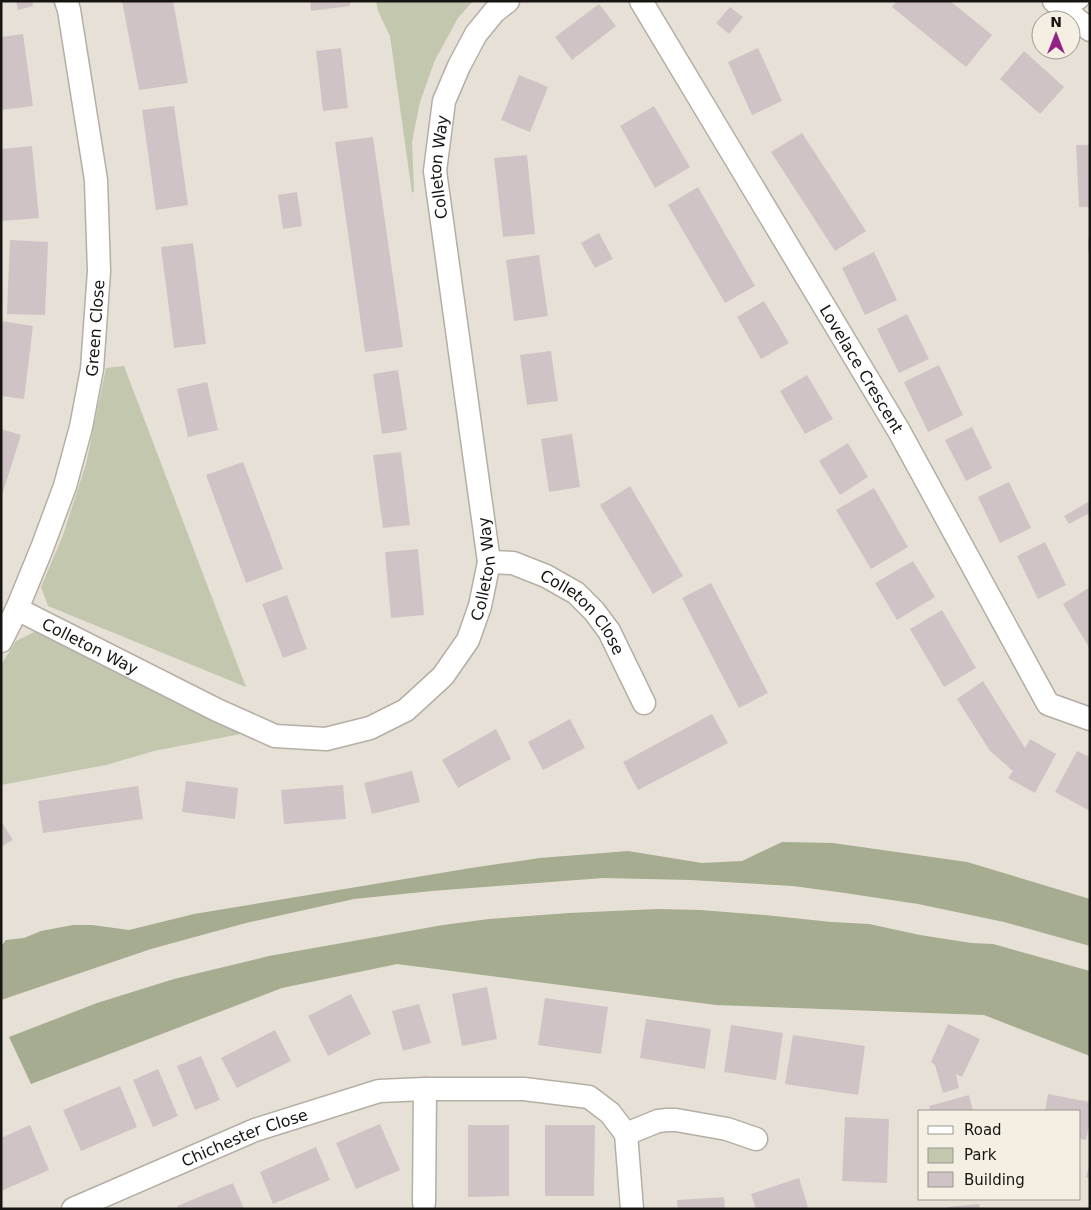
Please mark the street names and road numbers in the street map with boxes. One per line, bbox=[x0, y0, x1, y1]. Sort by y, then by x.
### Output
street label: Colleton Way bbox=[425, 114, 452, 220]
street label: Green Close bbox=[81, 279, 108, 378]
street label: Lovelace Crescent bbox=[816, 301, 908, 437]
street label: Colleton Way bbox=[466, 516, 499, 623]
street label: Colleton Close bbox=[537, 565, 628, 658]
street label: Colleton Way bbox=[39, 614, 141, 678]
street label: Chichester Close bbox=[178, 1105, 310, 1170]

